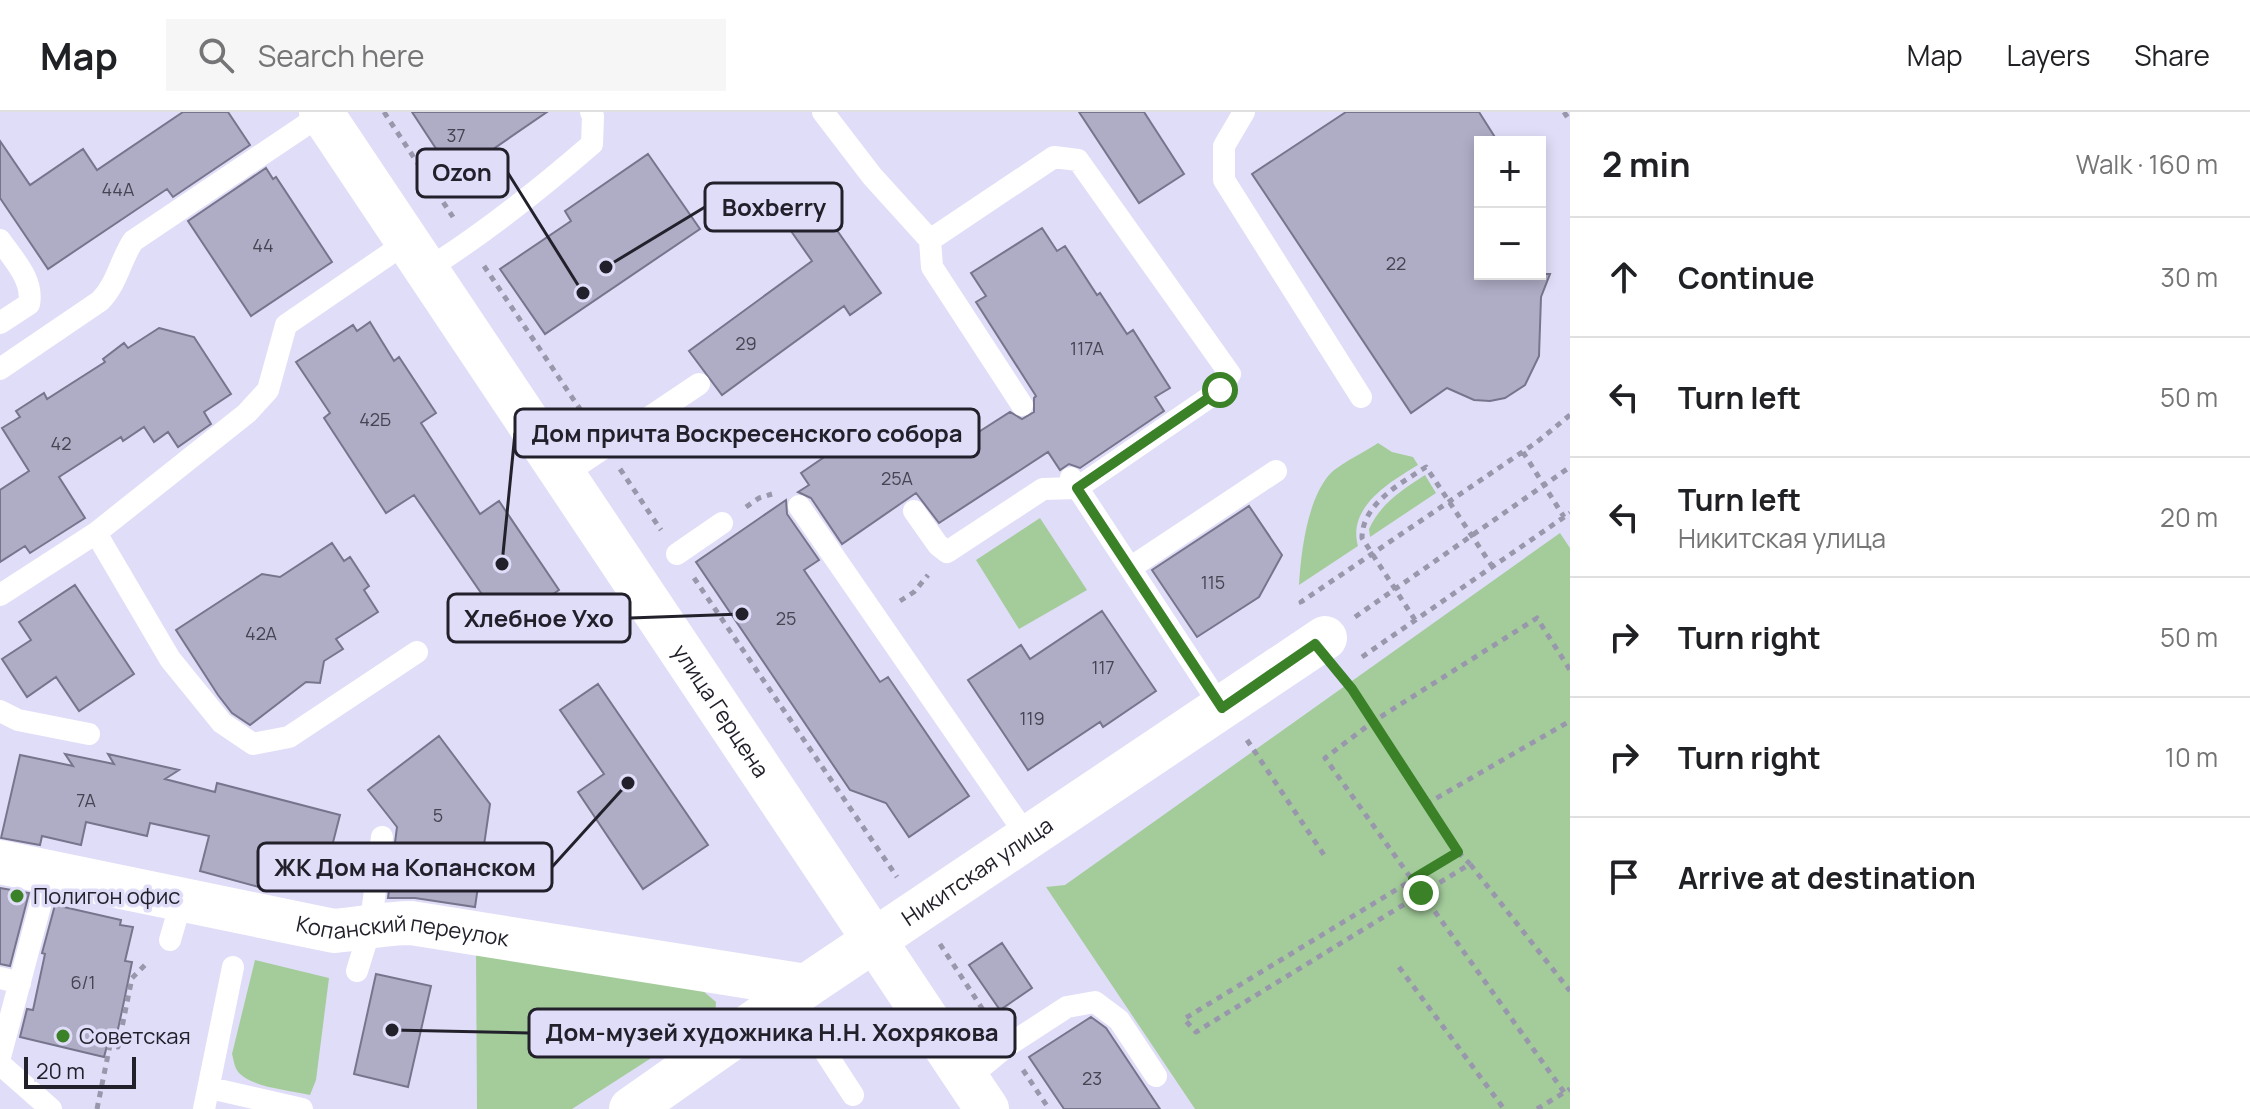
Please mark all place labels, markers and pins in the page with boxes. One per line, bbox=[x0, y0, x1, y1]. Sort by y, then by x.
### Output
callout: Ozon bbox=[417, 149, 508, 197]
callout: Boxberry bbox=[705, 183, 842, 231]
callout: Дом причта Воскресенского собора bbox=[515, 409, 979, 457]
callout: Хлебное Ухо bbox=[448, 594, 630, 642]
callout: ЖК Дом на Копанском bbox=[258, 843, 552, 891]
place label: Полигон офис bbox=[33, 881, 180, 911]
marker: Полигон офис bbox=[8, 887, 26, 905]
callout: Дом-музей художника Н.Н. Хохрякова bbox=[529, 1009, 1015, 1057]
place label: Советская bbox=[79, 1021, 191, 1051]
marker: Советская bbox=[54, 1027, 72, 1045]

